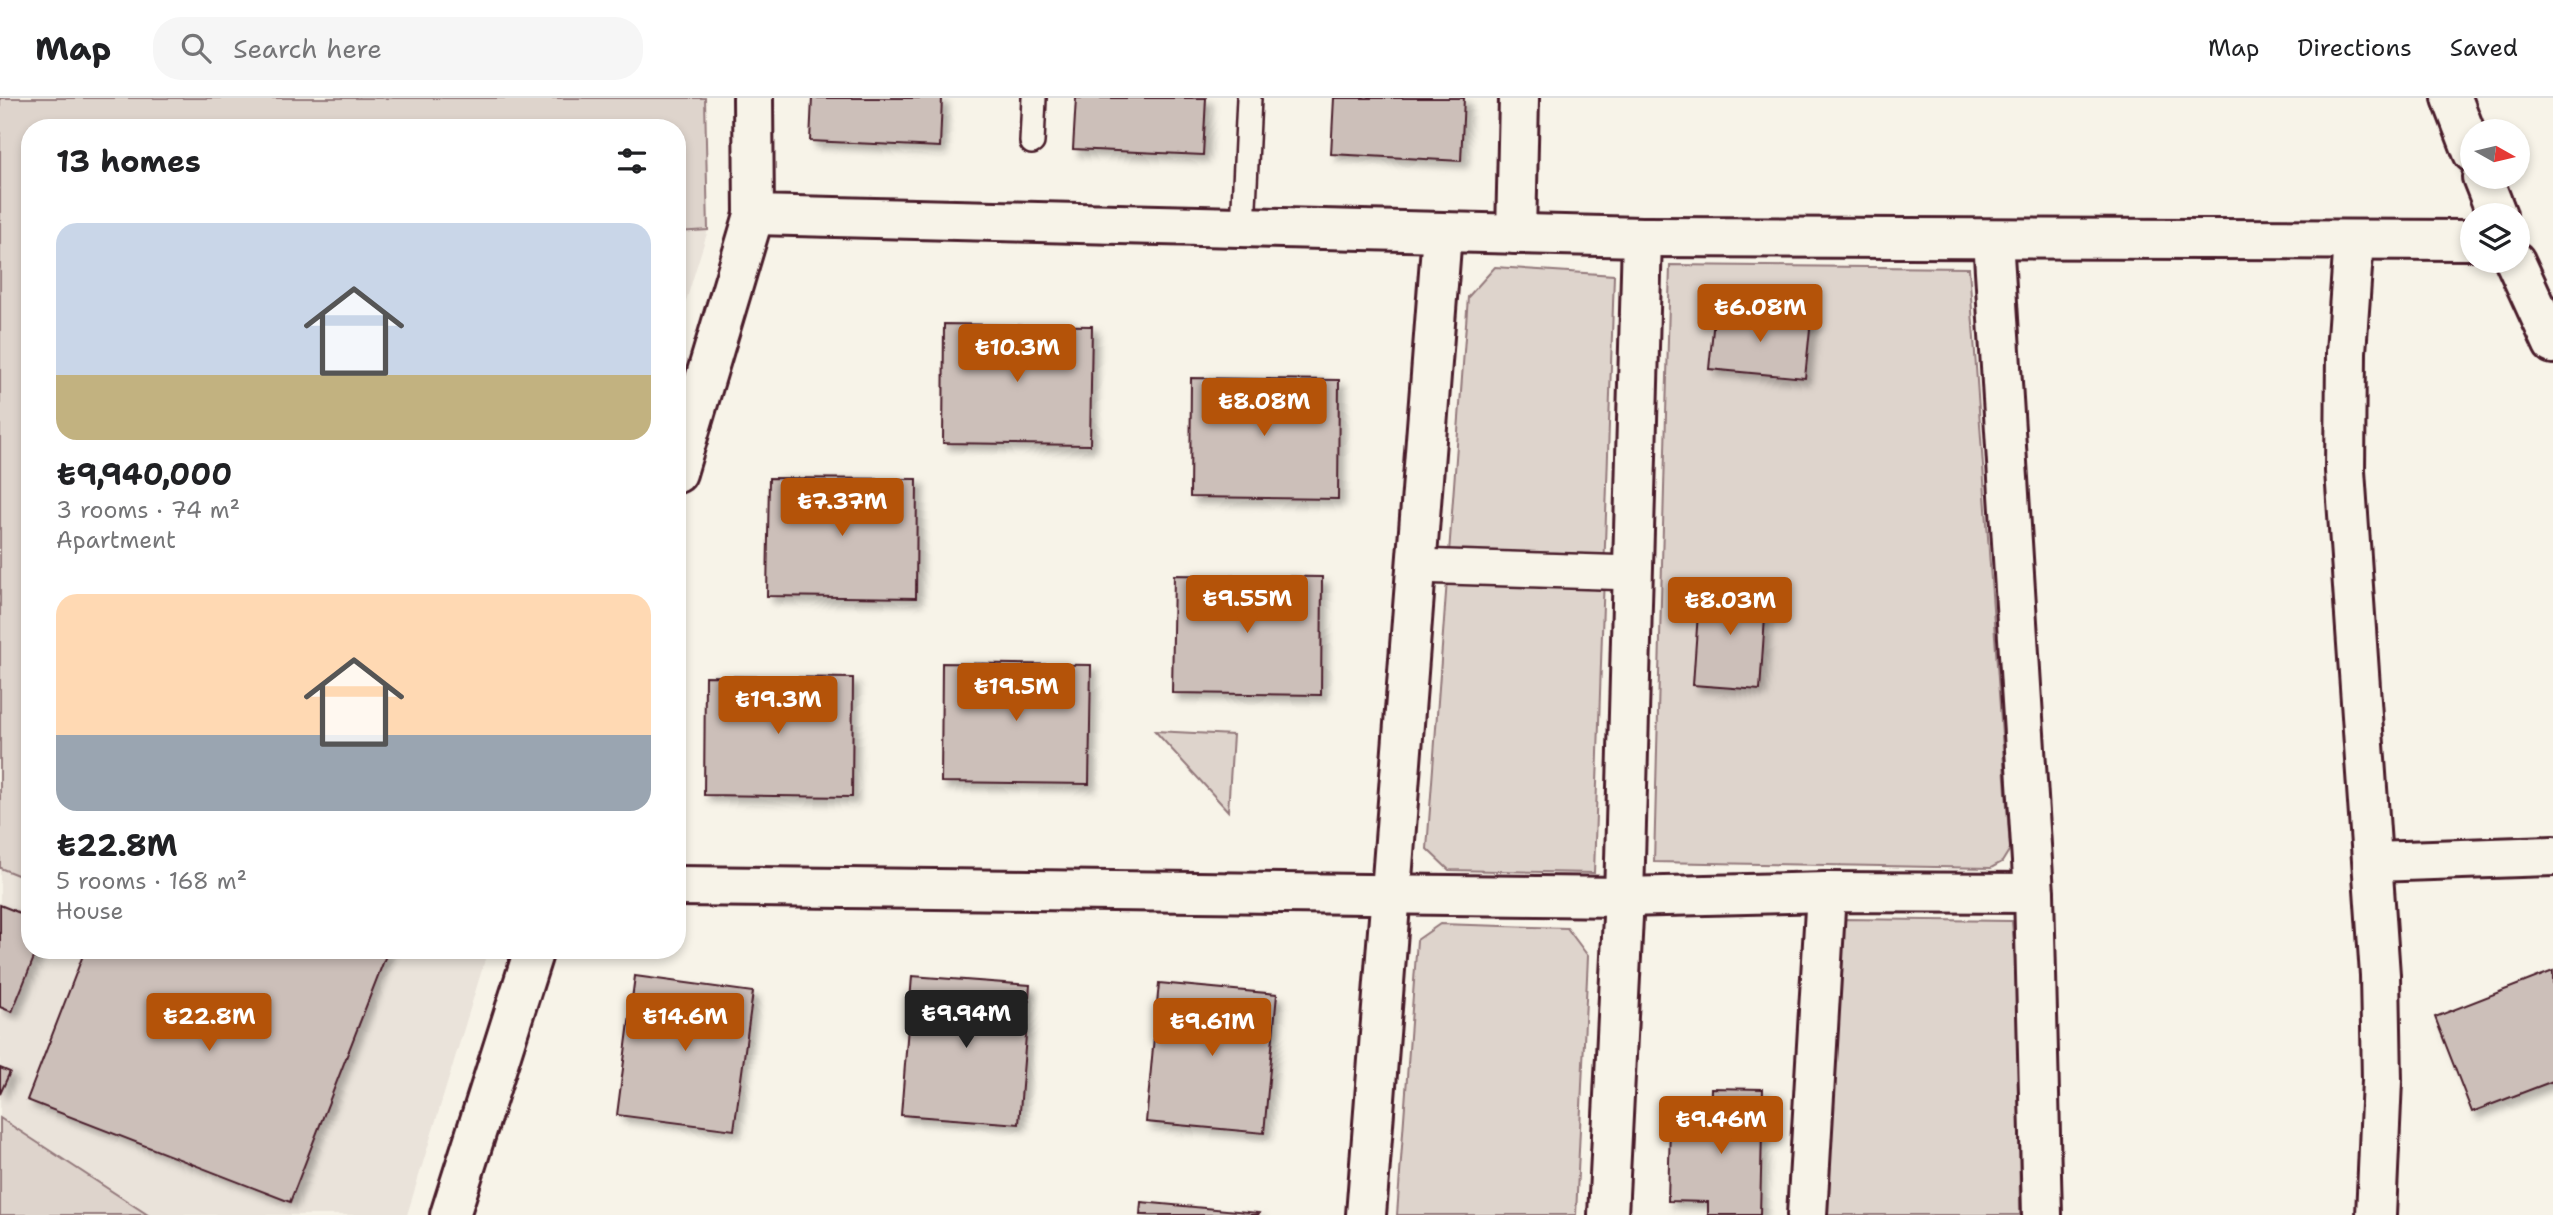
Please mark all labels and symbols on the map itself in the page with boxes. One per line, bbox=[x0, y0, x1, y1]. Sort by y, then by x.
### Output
north arrow bbox=[2460, 119, 2530, 189]
pin: ₺6.08M bbox=[1703, 285, 1817, 344]
pin: ₺10.3M bbox=[960, 324, 1074, 384]
pin: ₺8.08M bbox=[1207, 378, 1321, 438]
pin: ₺7.37M bbox=[785, 478, 899, 538]
pin: ₺9.55M bbox=[1190, 575, 1304, 635]
pin: ₺8.03M bbox=[1673, 578, 1787, 637]
pin: ₺19.5M bbox=[959, 664, 1073, 723]
pin: ₺19.3M bbox=[721, 676, 835, 736]
pin: ₺9.94M bbox=[909, 990, 1023, 1050]
pin: ₺22.8M bbox=[152, 993, 266, 1053]
pin: ₺14.6M bbox=[628, 993, 742, 1053]
pin: ₺9.61M bbox=[1155, 998, 1269, 1058]
pin: ₺9.46M bbox=[1664, 1096, 1778, 1156]

